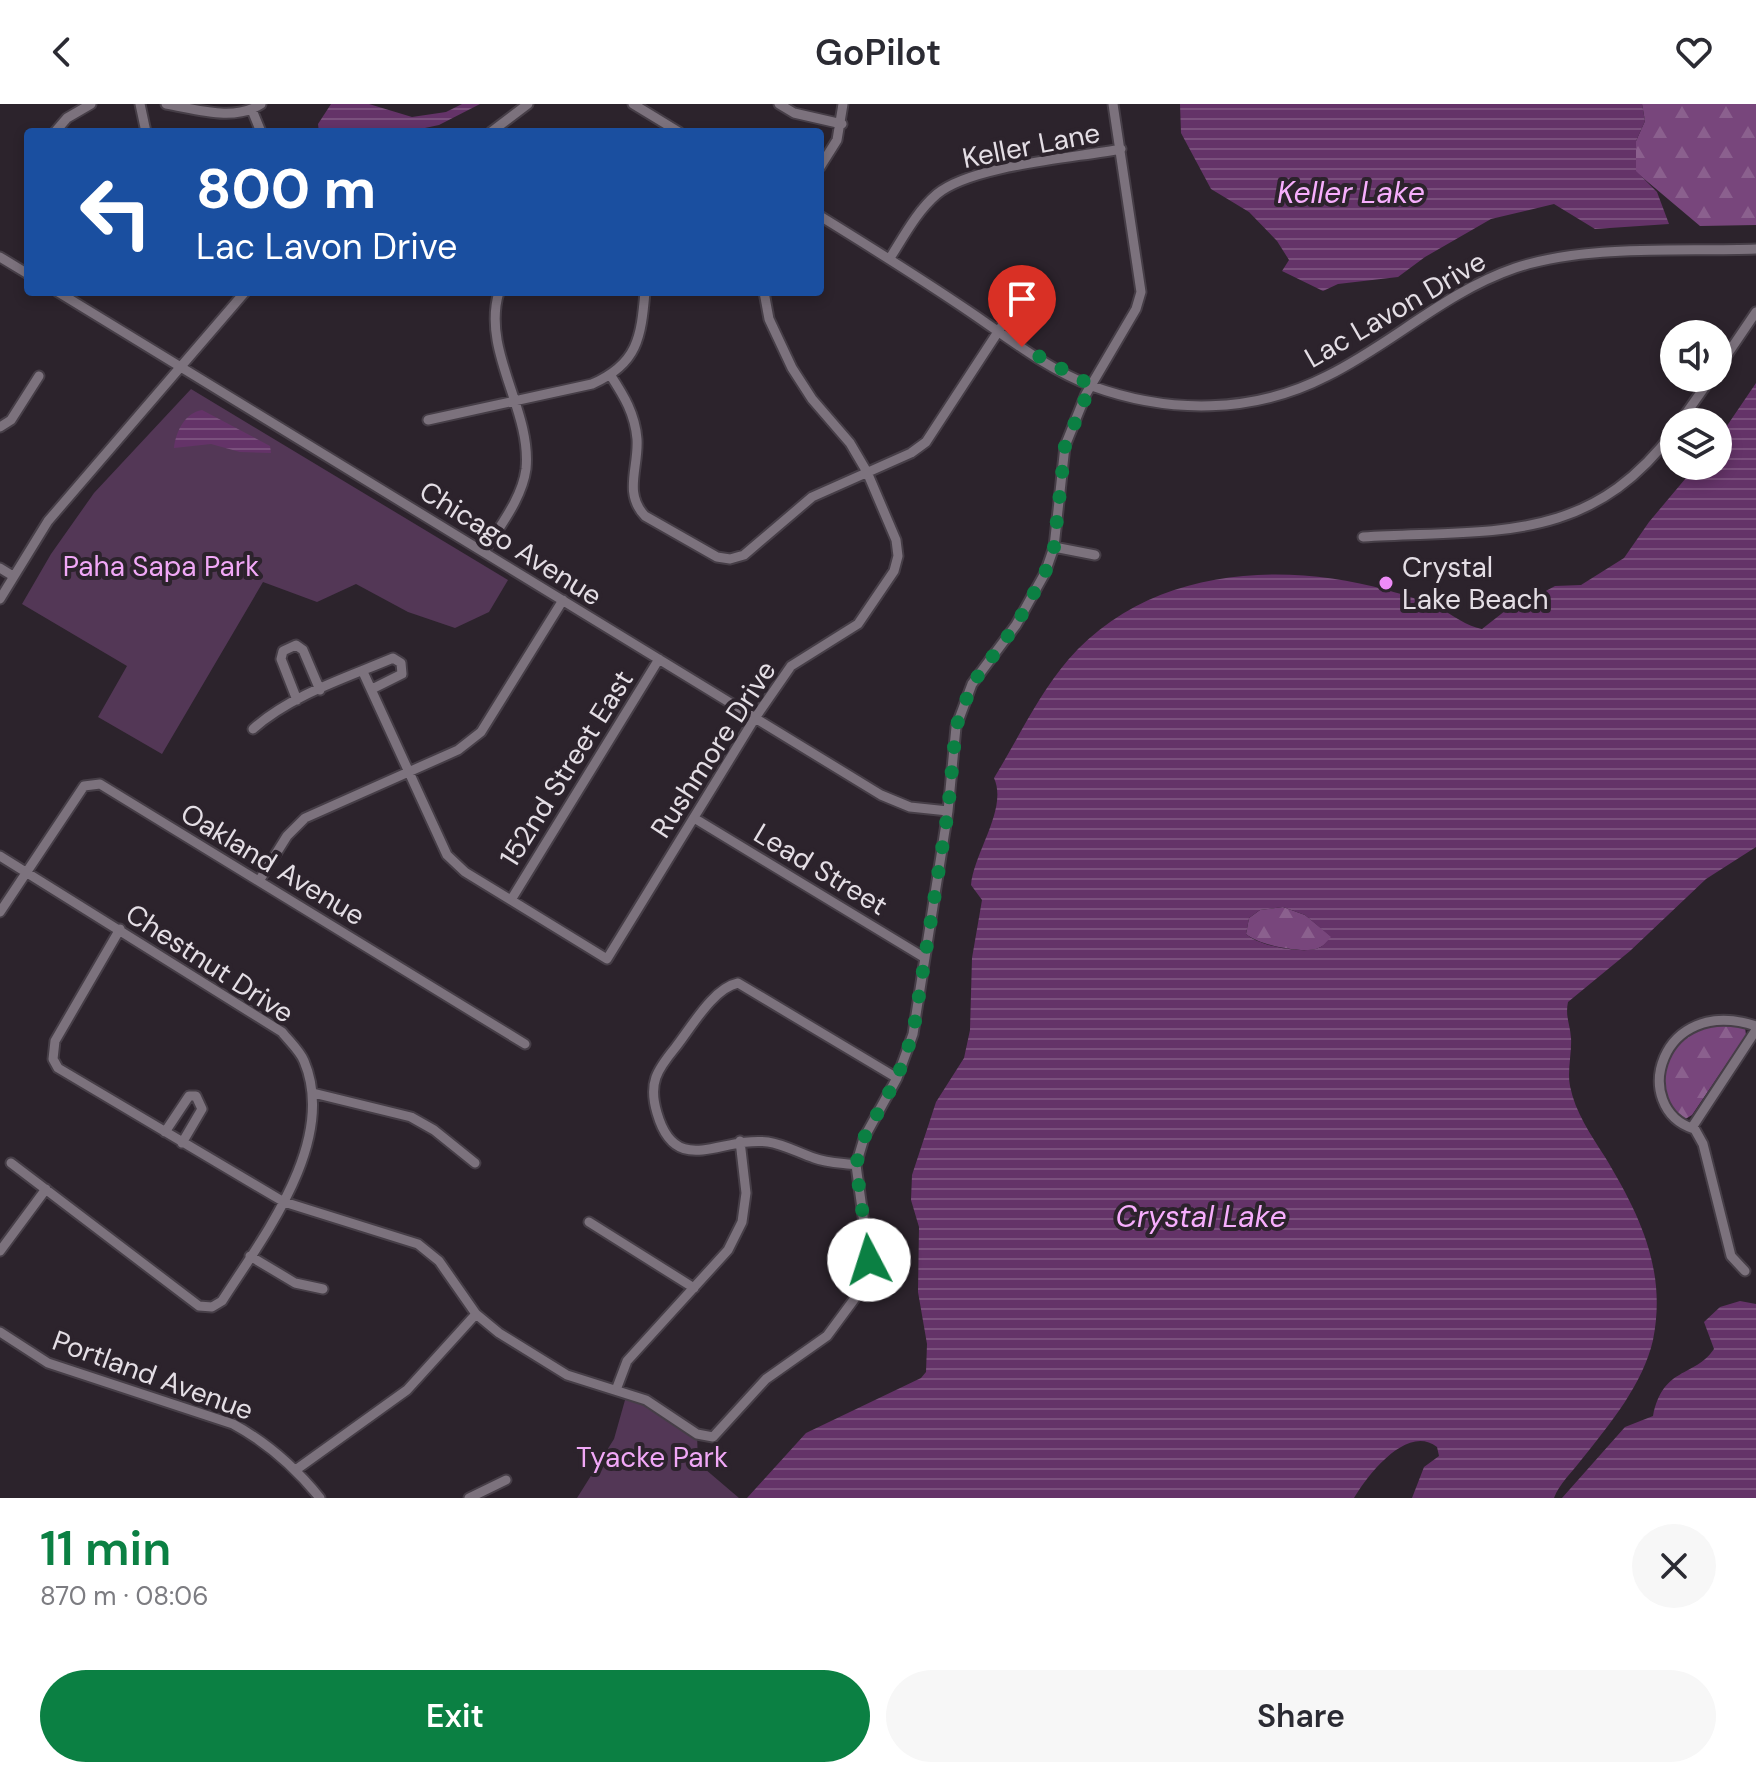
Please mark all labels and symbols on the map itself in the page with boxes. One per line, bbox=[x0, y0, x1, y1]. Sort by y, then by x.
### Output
street label: Keller Lane bbox=[959, 114, 1103, 177]
water label: Keller Lake bbox=[1277, 173, 1425, 212]
street label: Lac Lavon Drive bbox=[1298, 243, 1493, 376]
pin bbox=[988, 265, 1056, 347]
street label: Chicago Avenue bbox=[413, 473, 609, 614]
park label: Paha Sapa Park bbox=[63, 548, 259, 585]
place label: Crystal Lake Beach bbox=[1402, 549, 1549, 618]
marker: Crystal Lake Beach bbox=[1377, 574, 1395, 592]
street label: Rushmore Drive bbox=[642, 654, 784, 845]
street label: 152nd Street East bbox=[491, 663, 642, 873]
street label: Oakland Avenue bbox=[174, 795, 372, 934]
street label: Lead Street bbox=[747, 815, 894, 924]
street label: Chestnut Drive bbox=[119, 895, 301, 1032]
water label: Crystal Lake bbox=[1115, 1197, 1287, 1236]
position arrow bbox=[827, 1218, 911, 1302]
street label: Portland Avenue bbox=[47, 1322, 258, 1429]
park label: Tyacke Park bbox=[576, 1439, 728, 1476]

